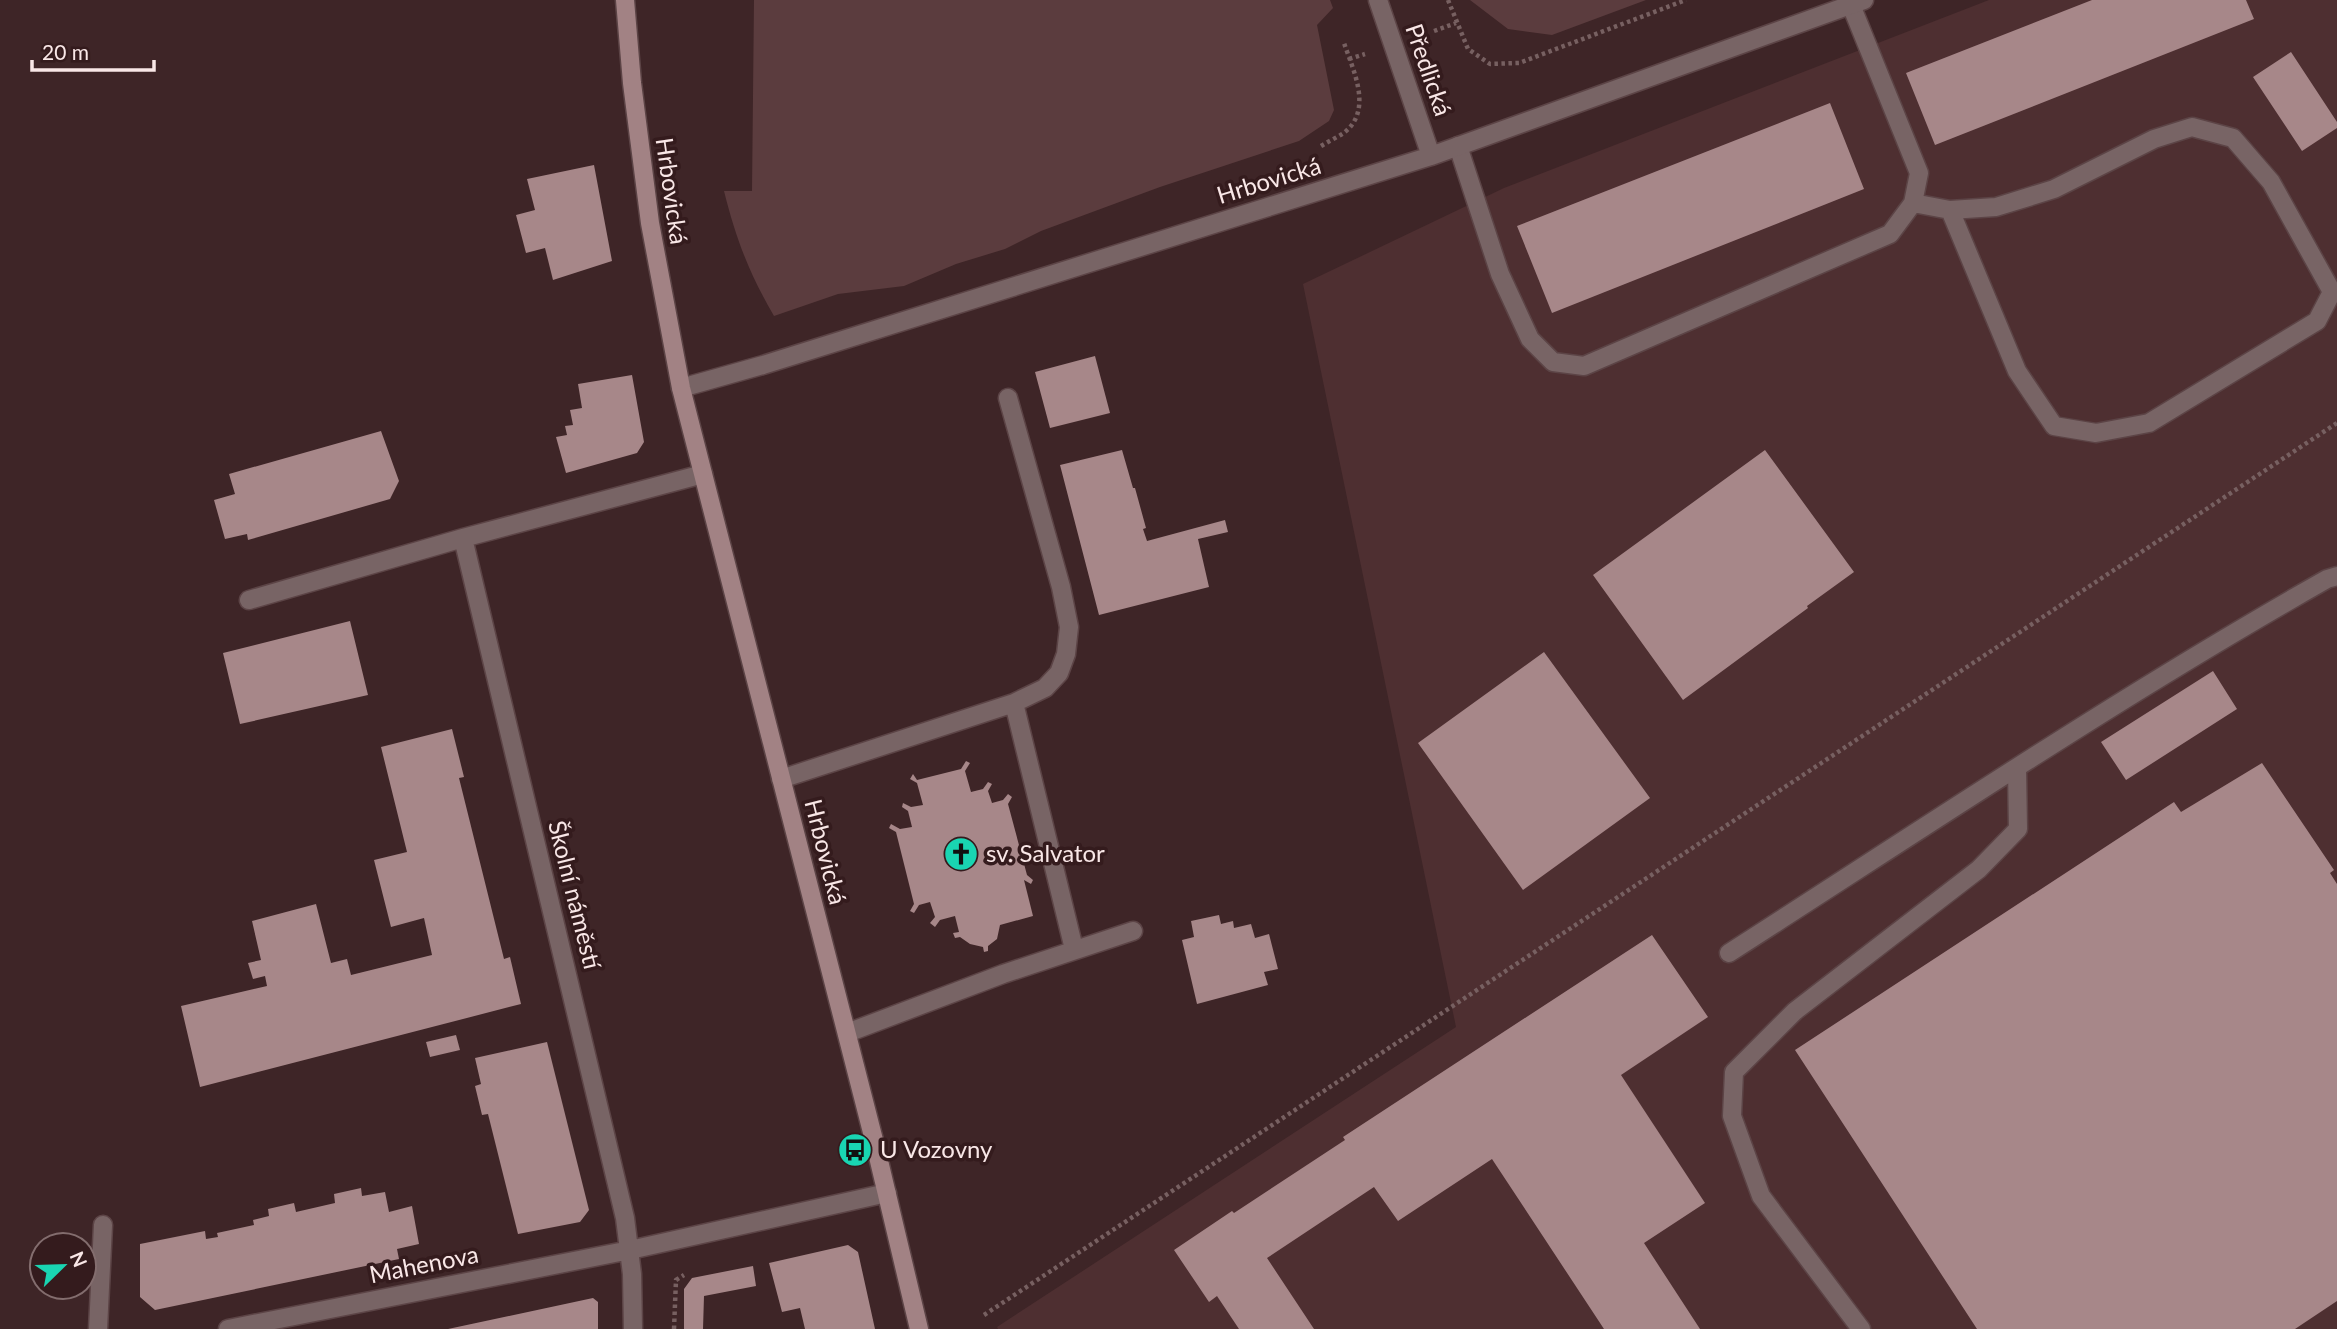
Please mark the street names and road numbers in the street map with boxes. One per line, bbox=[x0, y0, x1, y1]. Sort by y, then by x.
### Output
street label: Předlická bbox=[1400, 20, 1459, 119]
street label: Hrbovická bbox=[651, 136, 694, 246]
street label: Hrbovická bbox=[1213, 150, 1324, 209]
street label: Hrbovická bbox=[799, 796, 854, 907]
street label: Školní náměstí bbox=[543, 817, 608, 973]
street label: Mahenova bbox=[367, 1239, 481, 1288]

